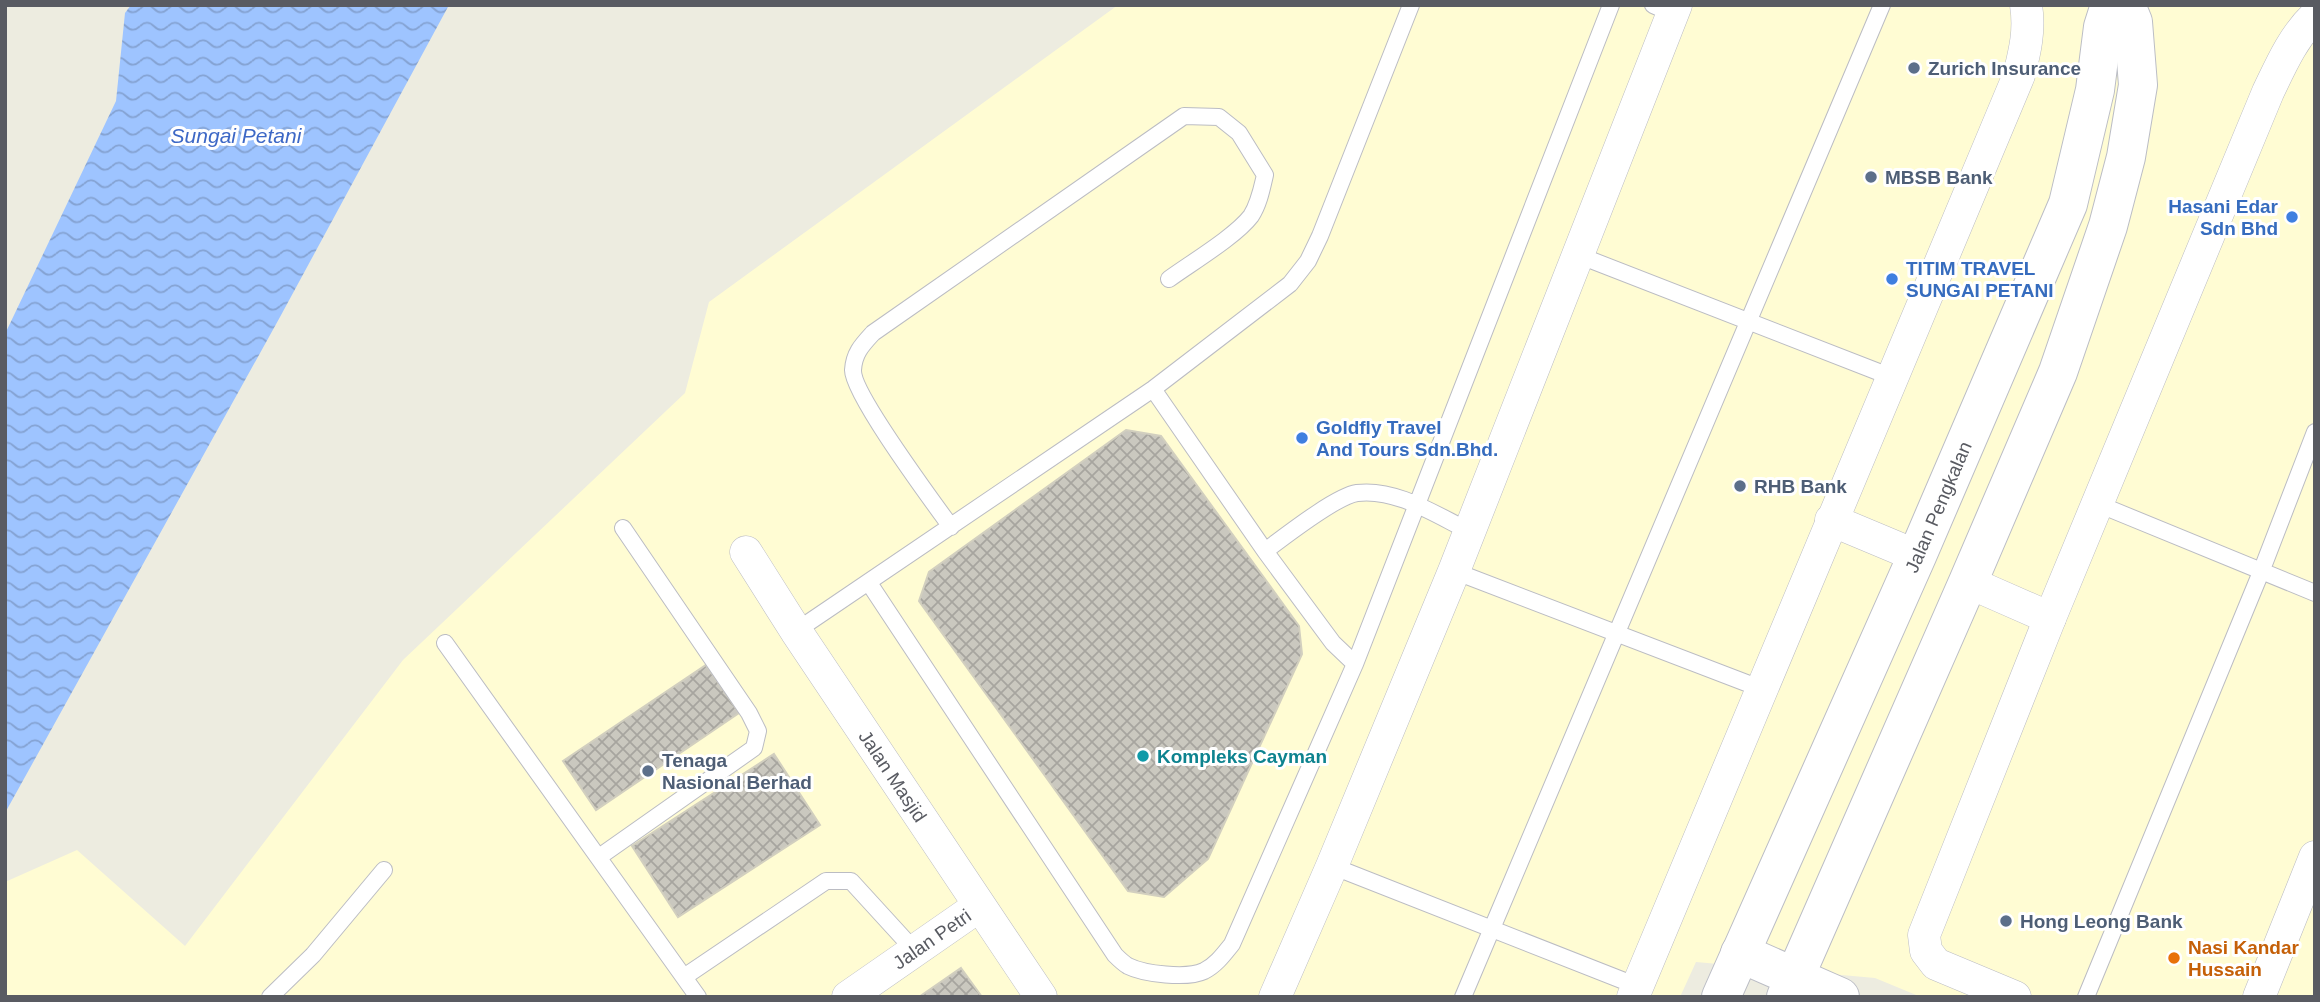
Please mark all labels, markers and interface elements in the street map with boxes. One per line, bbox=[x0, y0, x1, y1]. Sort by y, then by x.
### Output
place label: Zurich Insurance bbox=[1928, 58, 2081, 79]
marker: Zurich Insurance bbox=[1906, 60, 1922, 76]
water label: Sungai Petani bbox=[171, 124, 303, 147]
place label: MBSB Bank bbox=[1885, 167, 1993, 188]
marker: MBSB Bank bbox=[1863, 169, 1879, 185]
place label: Hasani Edar Sdn Bhd bbox=[2168, 196, 2279, 239]
marker: Hasani Edar Sdn Bhd bbox=[2284, 209, 2300, 225]
place label: TITIM TRAVEL SUNGAI PETANI bbox=[1906, 258, 2053, 301]
marker: TITIM TRAVEL SUNGAI PETANI bbox=[1884, 271, 1900, 287]
place label: Goldfly Travel And Tours Sdn.Bhd. bbox=[1316, 417, 1498, 460]
marker: Goldfly Travel And Tours Sdn.Bhd. bbox=[1294, 430, 1310, 446]
street label: Jalan Pengkalan bbox=[1901, 438, 1975, 576]
place label: RHB Bank bbox=[1754, 476, 1847, 497]
marker: RHB Bank bbox=[1732, 478, 1748, 494]
street label: Jalan Masjid bbox=[855, 726, 931, 826]
place label: Kompleks Cayman bbox=[1157, 746, 1327, 767]
marker: Kompleks Cayman bbox=[1135, 748, 1151, 764]
place label: Tenaga Nasional Berhad bbox=[662, 750, 812, 793]
marker: Tenaga Nasional Berhad bbox=[640, 763, 656, 779]
street label: Jalan Petri bbox=[889, 905, 975, 973]
place label: Hong Leong Bank bbox=[2020, 911, 2183, 932]
marker: Hong Leong Bank bbox=[1998, 913, 2014, 929]
place label: Nasi Kandar Hussain bbox=[2188, 937, 2299, 980]
marker: Nasi Kandar Hussain bbox=[2166, 950, 2182, 966]

